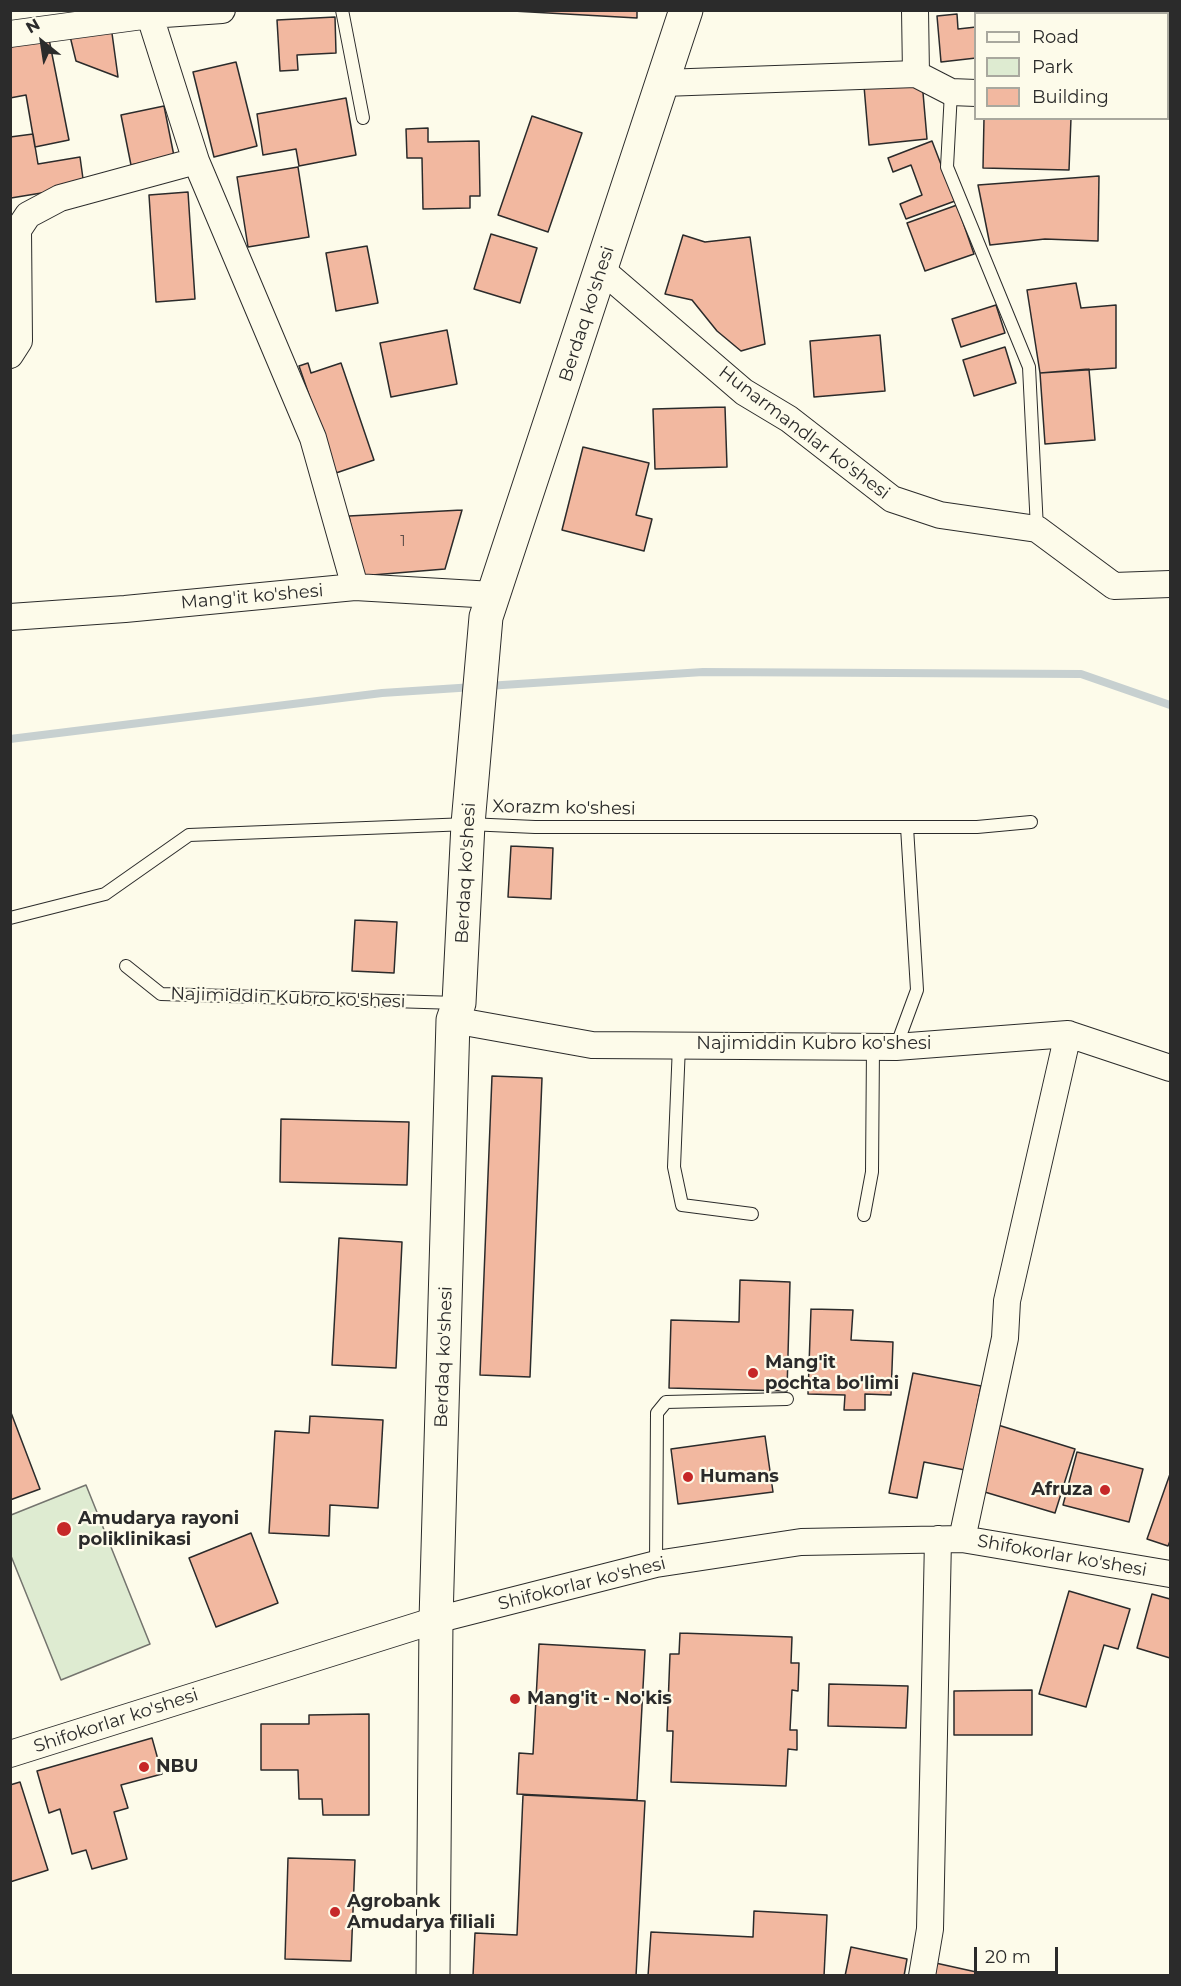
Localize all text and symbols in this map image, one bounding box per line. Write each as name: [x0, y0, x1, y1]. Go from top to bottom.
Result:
north arrow: [12, 12, 72, 72]
legend: [974, 12, 1169, 120]
text: N: [22, 15, 43, 37]
text: Road: [1032, 26, 1079, 48]
text: Park: [1032, 56, 1073, 78]
text: Building: [1032, 86, 1109, 108]
street label: Berdaq ko'shesi: [555, 243, 619, 385]
street label: Hunarmandlar ko'shesi: [714, 362, 894, 504]
house number: 1: [400, 533, 406, 551]
street label: Mang'it ko'shesi: [180, 580, 324, 614]
street label: Xorazm ko'shesi: [492, 796, 636, 820]
street label: Berdaq ko'shesi: [452, 802, 480, 944]
street label: Najimiddin Kubro ko'shesi: [170, 983, 406, 1013]
street label: Najimiddin Kubro ko'shesi: [696, 1033, 932, 1055]
street label: Berdaq ko'shesi: [431, 1286, 457, 1428]
place label: Mang'it pochta bo'limi: [765, 1352, 899, 1394]
marker: Mang'it pochta bo'limi: [746, 1366, 760, 1380]
place label: Humans: [700, 1466, 779, 1488]
marker: Humans: [681, 1470, 695, 1484]
place label: Afruza: [1031, 1479, 1093, 1501]
marker: Afruza: [1098, 1483, 1112, 1497]
place label: Amudarya rayoni poliklinikasi: [78, 1508, 239, 1550]
marker: Amudarya rayoni poliklinikasi: [55, 1520, 73, 1538]
street label: Shifokorlar ko'shesi: [975, 1530, 1149, 1582]
street label: Shifokorlar ko'shesi: [496, 1553, 668, 1615]
street label: Shifokorlar ko'shesi: [31, 1684, 201, 1758]
place label: Mang'it - No'kis: [527, 1688, 672, 1710]
marker: Mang'it - No'kis: [508, 1692, 522, 1706]
place label: NBU: [156, 1756, 198, 1778]
marker: NBU: [137, 1760, 151, 1774]
place label: Agrobank Amudarya filiali: [347, 1891, 495, 1934]
marker: Agrobank Amudarya filiali: [328, 1905, 342, 1919]
scale bar: [977, 1935, 1061, 1973]
text: 20 m: [985, 1946, 1031, 1968]

